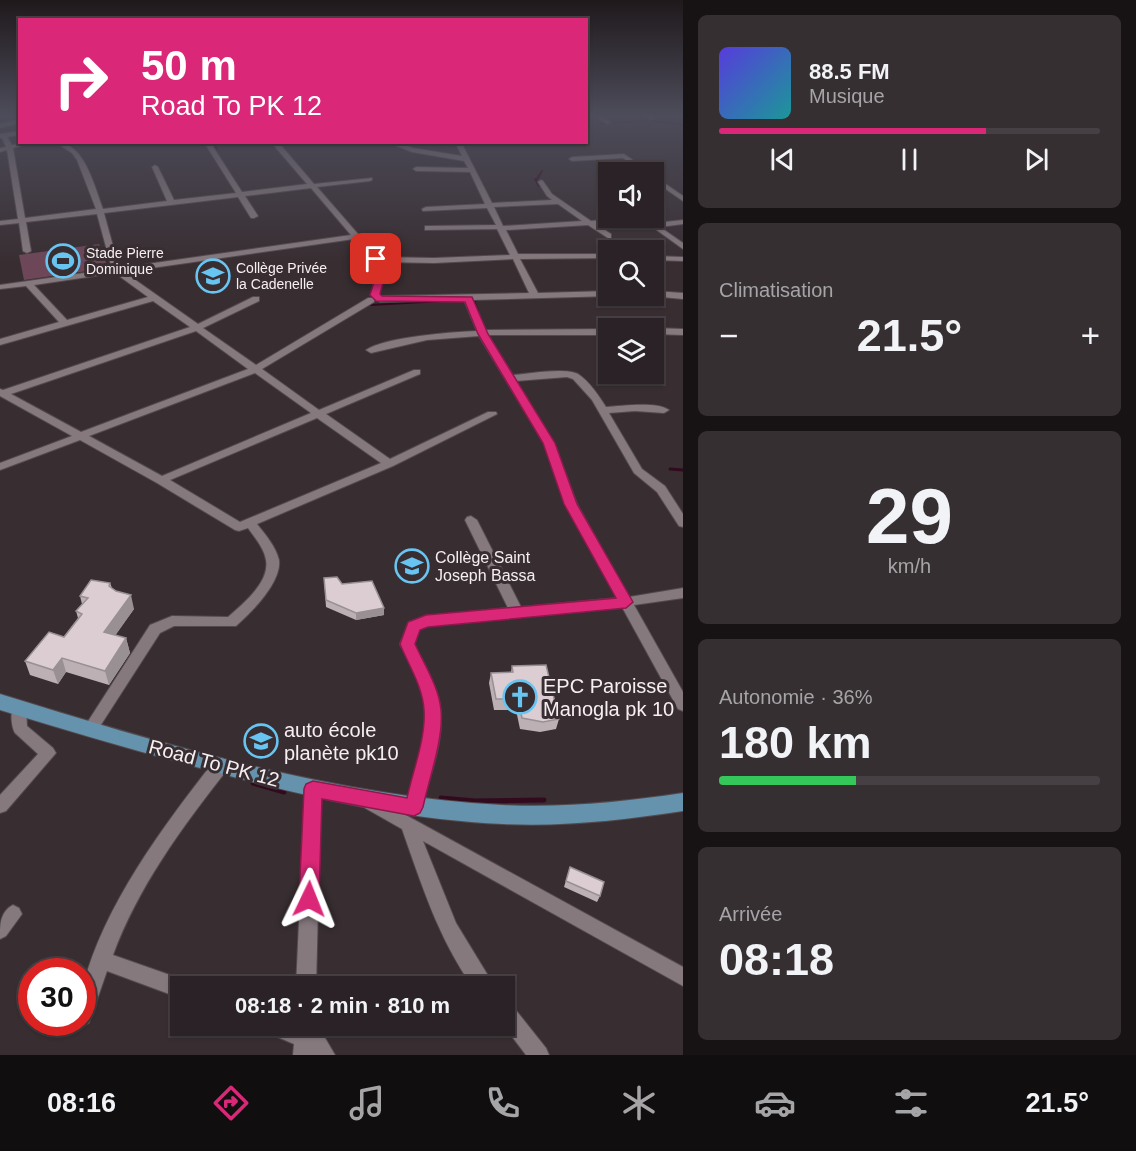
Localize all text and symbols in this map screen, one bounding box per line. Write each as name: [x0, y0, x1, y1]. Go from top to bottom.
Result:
icon: right: [42, 42, 120, 120]
text: 50 m: [141, 42, 237, 89]
text: 88.5 FM: [809, 59, 890, 84]
text: Musique: [809, 85, 885, 107]
text: Road To PK 12: [141, 91, 322, 121]
icon: previous: [766, 143, 799, 176]
icon: pause: [893, 143, 926, 176]
icon: next: [1020, 143, 1053, 176]
map controls: [598, 162, 664, 384]
button: sound: [598, 162, 664, 228]
pin: [350, 233, 401, 284]
button: search: [598, 240, 664, 306]
icon: arrive: [359, 242, 392, 275]
sports icon: Stade Pierre Dominique: [45, 243, 81, 279]
place label: Stade Pierre Dominique: [86, 245, 164, 277]
school or university icon: Collège Privée la Cadenelle: [195, 258, 231, 294]
place label: Collège Privée la Cadenelle: [236, 260, 327, 292]
text: Climatisation: [719, 279, 833, 301]
text: 21.5°: [857, 310, 962, 361]
text: −: [719, 317, 738, 354]
text: +: [1081, 317, 1100, 354]
button: layers: [598, 318, 664, 384]
text: 29: [866, 472, 953, 560]
school or university icon: Collège Saint Joseph Bassa: [394, 548, 430, 584]
place label: Collège Saint Joseph Bassa: [435, 549, 536, 584]
text: km/h: [888, 555, 931, 577]
place label: EPC Paroisse Manogla pk 10: [543, 675, 674, 720]
church icon: EPC Paroisse Manogla pk 10: [502, 679, 538, 715]
text: Autonomie · 36%: [719, 686, 872, 708]
text: 180 km: [719, 717, 872, 768]
place label: auto école planète pk10: [284, 719, 399, 764]
school or university icon: auto école planète pk10: [243, 723, 279, 759]
street label: Road To PK 12: [146, 735, 282, 791]
position arrow: [277, 867, 341, 931]
text: Arrivée: [719, 903, 782, 925]
text: 08:18: [719, 934, 834, 985]
speed limit sign: 30: [18, 958, 96, 1036]
text: 08:18 · 2 min · 810 m: [235, 993, 450, 1018]
icon: directions: [210, 1082, 252, 1124]
icon: music: [346, 1082, 388, 1124]
icon: phone: [482, 1082, 524, 1124]
icon: climate: [618, 1082, 660, 1124]
icon: car: [754, 1082, 796, 1124]
icon: filters: [890, 1082, 932, 1124]
text: 08:16: [47, 1088, 116, 1118]
text: 21.5°: [1026, 1088, 1089, 1118]

